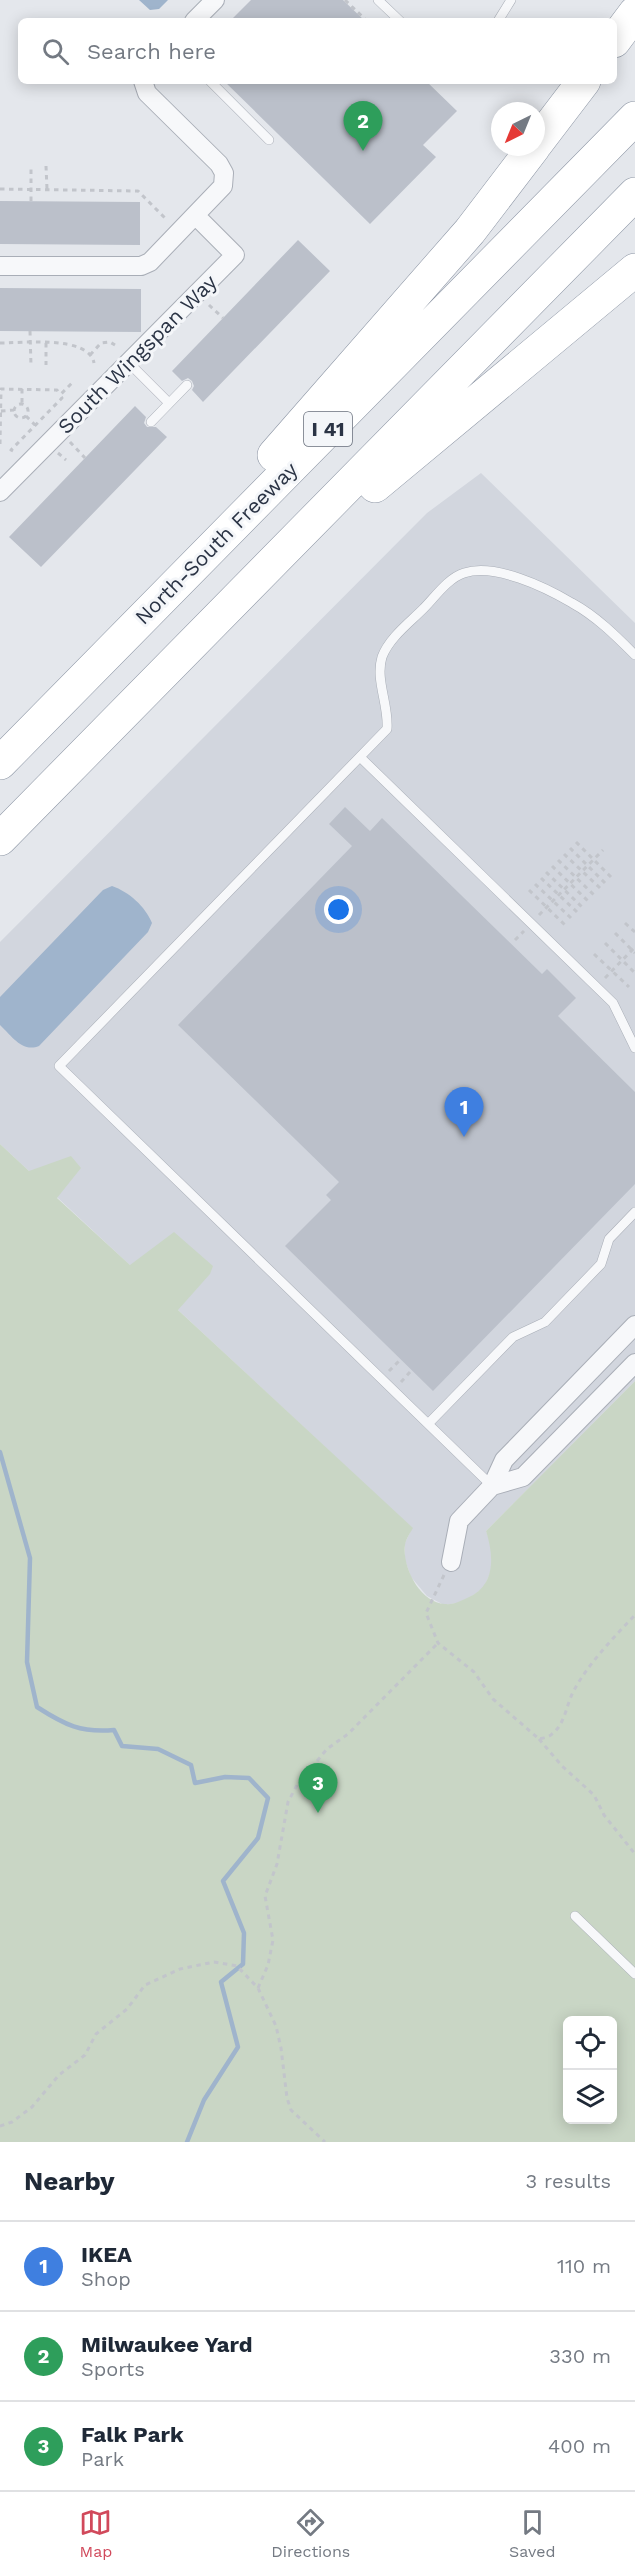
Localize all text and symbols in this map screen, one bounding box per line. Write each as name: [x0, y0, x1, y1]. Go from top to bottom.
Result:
search box: [18, 18, 617, 84]
icon: search: [39, 35, 72, 68]
text: Search here: [87, 39, 216, 64]
pin: 2: [344, 102, 382, 151]
north arrow: [491, 102, 545, 156]
street label: South Wingspan Way: [52, 269, 222, 439]
road number: I 41: [304, 412, 352, 446]
street label: North-South Freeway: [130, 456, 303, 629]
your location: [324, 895, 353, 924]
pin: 1: [444, 1088, 484, 1137]
pin: 3: [298, 1764, 338, 1813]
map controls: [563, 2016, 617, 2124]
button: locate: [563, 2016, 617, 2070]
button: layers: [563, 2070, 617, 2124]
text: Nearby: [24, 2166, 115, 2196]
text: 3 results: [526, 2169, 611, 2193]
text: IKEA: [81, 2242, 132, 2267]
text: 1: [39, 2254, 48, 2278]
text: 110 m: [557, 2254, 611, 2278]
text: Shop: [81, 2267, 131, 2291]
text: Milwaukee Yard: [81, 2332, 253, 2357]
text: 2: [38, 2344, 49, 2368]
text: 330 m: [549, 2344, 611, 2368]
text: Sports: [81, 2357, 145, 2381]
text: Falk Park: [81, 2422, 184, 2447]
text: 3: [38, 2434, 49, 2458]
text: 400 m: [548, 2434, 611, 2458]
text: Park: [81, 2447, 124, 2471]
tab: Map: [79, 2506, 112, 2561]
tab: Directions: [271, 2506, 350, 2561]
tab: Saved: [509, 2506, 556, 2561]

